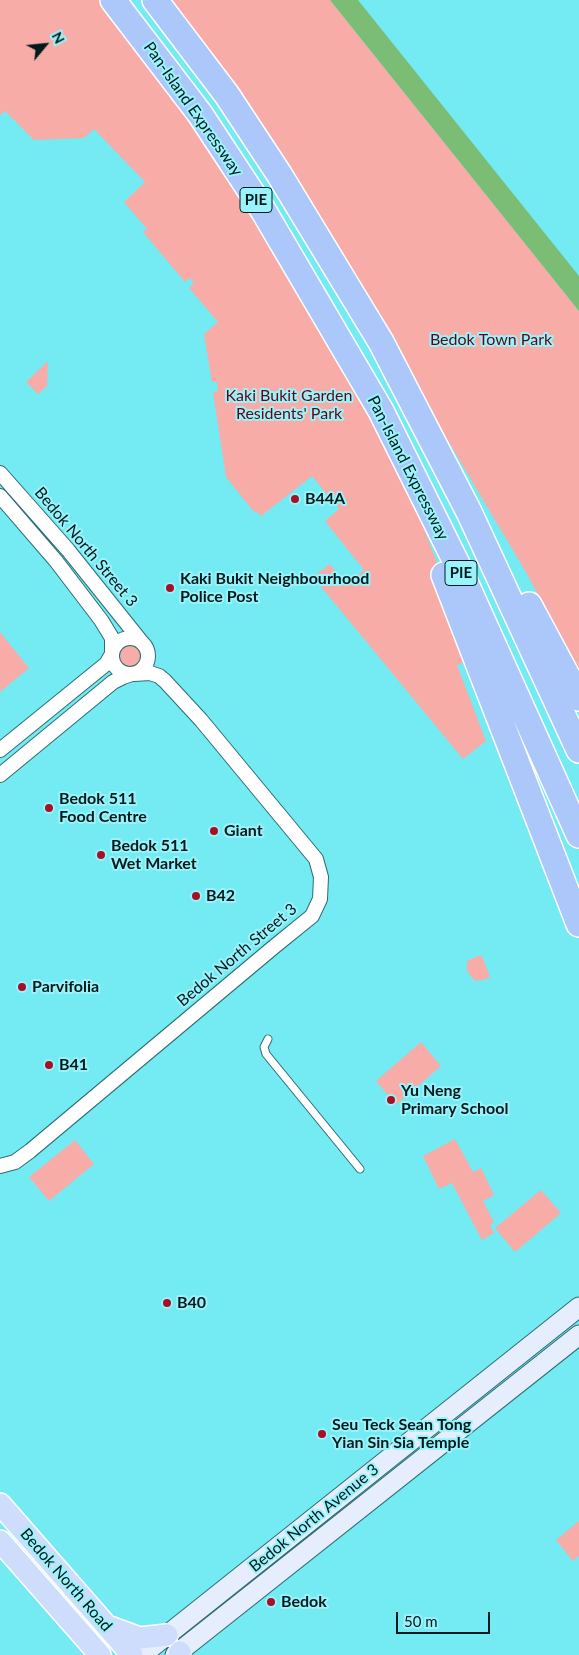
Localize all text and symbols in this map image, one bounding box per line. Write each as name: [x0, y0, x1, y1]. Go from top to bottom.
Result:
north arrow: [20, 20, 70, 70]
text: N: [49, 29, 69, 46]
street label: Pan-Island Expressway: [139, 38, 247, 180]
road number: PIE: [240, 188, 272, 212]
park label: Bedok Town Park: [430, 330, 552, 350]
park label: Kaki Bukit Garden Residents' Park: [226, 386, 352, 424]
street label: Pan-Island Expressway: [363, 393, 453, 543]
street label: Bedok North Street 3: [30, 483, 142, 611]
place label: B44A: [305, 489, 345, 509]
marker: B44A: [289, 493, 301, 505]
road number: PIE: [445, 560, 477, 586]
place label: Kaki Bukit Neighbourhood Police Post: [180, 569, 369, 607]
marker: Kaki Bukit Neighbourhood Police Post: [164, 582, 176, 594]
place label: Bedok 511 Food Centre: [59, 789, 147, 827]
marker: Bedok 511 Food Centre: [43, 802, 55, 814]
place label: Giant: [224, 821, 263, 841]
marker: Giant: [208, 825, 220, 837]
place label: Bedok 511 Wet Market: [111, 836, 197, 874]
marker: Bedok 511 Wet Market: [95, 849, 107, 861]
place label: B42: [206, 886, 235, 906]
marker: B42: [190, 890, 202, 902]
street label: Bedok North Street 3: [173, 899, 301, 1011]
place label: Parvifolia: [32, 977, 99, 997]
marker: Parvifolia: [16, 981, 28, 993]
place label: B41: [59, 1055, 88, 1075]
marker: B41: [43, 1059, 55, 1071]
place label: Yu Neng Primary School: [401, 1081, 508, 1119]
marker: Yu Neng Primary School: [385, 1094, 397, 1106]
place label: B40: [177, 1293, 206, 1313]
marker: B40: [161, 1297, 173, 1309]
place label: Seu Teck Sean Tong Yian Sin Sia Temple: [332, 1415, 471, 1453]
marker: Seu Teck Sean Tong Yian Sin Sia Temple: [316, 1428, 328, 1440]
street label: Bedok North Avenue 3: [245, 1460, 383, 1576]
street label: Bedok North Road: [16, 1525, 116, 1635]
place label: Bedok: [281, 1592, 327, 1612]
marker: Bedok: [265, 1596, 277, 1608]
scale bar: [399, 1602, 493, 1634]
text: 50 m: [404, 1612, 438, 1630]

